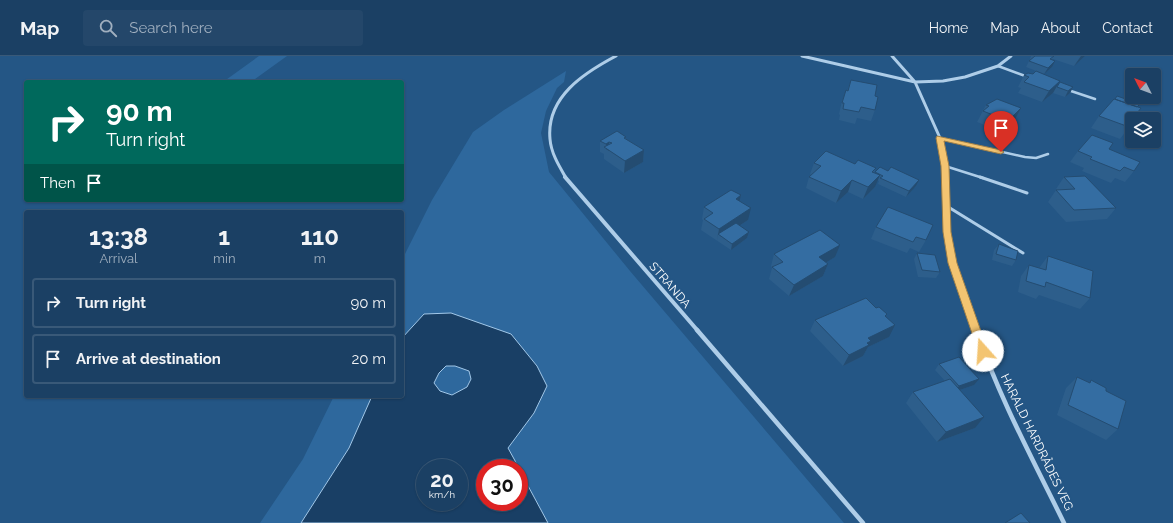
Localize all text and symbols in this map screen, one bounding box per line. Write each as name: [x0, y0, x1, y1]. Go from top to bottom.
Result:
search box: [83, 10, 363, 46]
text: Map: [20, 17, 59, 39]
icon: search: [97, 17, 119, 39]
text: Search here: [129, 19, 213, 37]
text: Home: [929, 20, 968, 36]
text: Map: [990, 20, 1019, 36]
text: About: [1041, 20, 1080, 36]
text: Contact: [1102, 20, 1153, 36]
north arrow: [1125, 68, 1161, 104]
map controls: [1125, 68, 1161, 148]
text: 90 m: [106, 95, 172, 128]
icon: right: [40, 96, 92, 148]
pin: [984, 111, 1018, 152]
button: layers: [1125, 112, 1161, 148]
icon: arrive: [990, 117, 1012, 139]
text: Turn right: [106, 129, 185, 150]
icon: arrive: [83, 172, 105, 194]
text: Then: [40, 174, 75, 192]
text: 13:38: [89, 222, 148, 251]
text: 1: [218, 222, 230, 251]
text: 110: [301, 222, 339, 251]
text: Arrival: [99, 251, 138, 266]
text: min: [213, 251, 235, 266]
text: m: [314, 251, 326, 266]
street label: STRANDA: [646, 259, 694, 311]
icon: right: [42, 292, 64, 314]
text: Turn right: [76, 294, 146, 312]
text: 90 m: [350, 294, 386, 312]
position arrow: [962, 330, 1004, 372]
icon: arrive: [42, 348, 64, 370]
text: Arrive at destination: [76, 350, 221, 368]
text: 20 m: [351, 350, 386, 368]
street label: HARALD HARDRÅDES VEG: [998, 371, 1076, 513]
speed limit sign: 30: [476, 459, 528, 511]
text: 20: [430, 468, 454, 492]
text: km/h: [429, 489, 455, 500]

